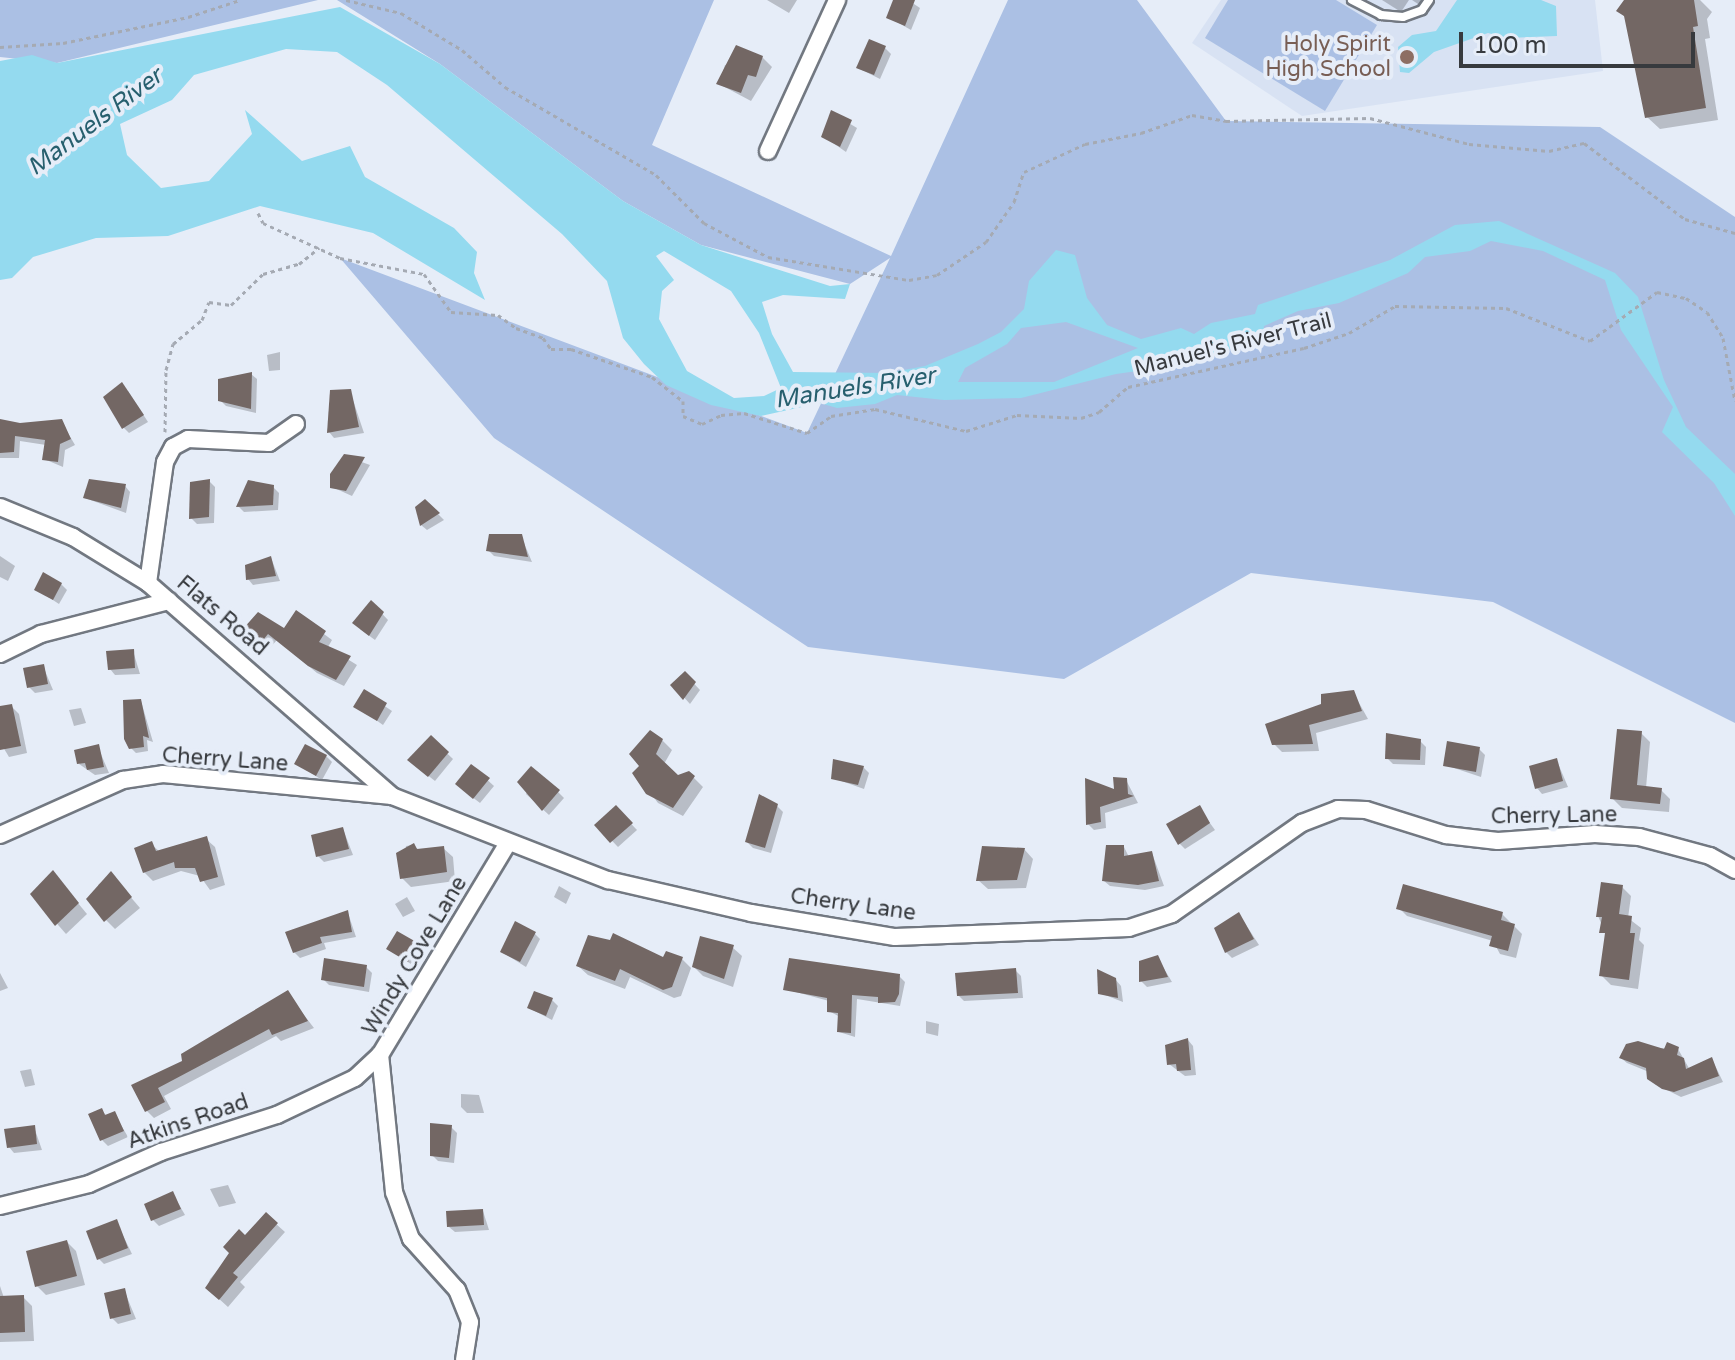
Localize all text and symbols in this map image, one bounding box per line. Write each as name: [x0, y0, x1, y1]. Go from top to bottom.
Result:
scale bar: [1463, 16, 1699, 66]
place label: Holy Spirit High School: [1265, 31, 1391, 82]
text: 100 m: [1473, 31, 1547, 60]
marker: Holy Spirit High School: [1398, 48, 1416, 66]
water label: Manuels River: [22, 62, 168, 182]
street label: Manuel's River Trail: [1132, 308, 1334, 382]
water label: Manuels River: [773, 361, 937, 415]
street label: Flats Road: [171, 570, 273, 662]
street label: Cherry Lane: [161, 742, 289, 778]
street label: Cherry Lane: [1491, 802, 1617, 830]
street label: Windy Cove Lane: [357, 872, 473, 1040]
street label: Cherry Lane: [789, 883, 917, 927]
street label: Atkins Road: [124, 1089, 252, 1155]

